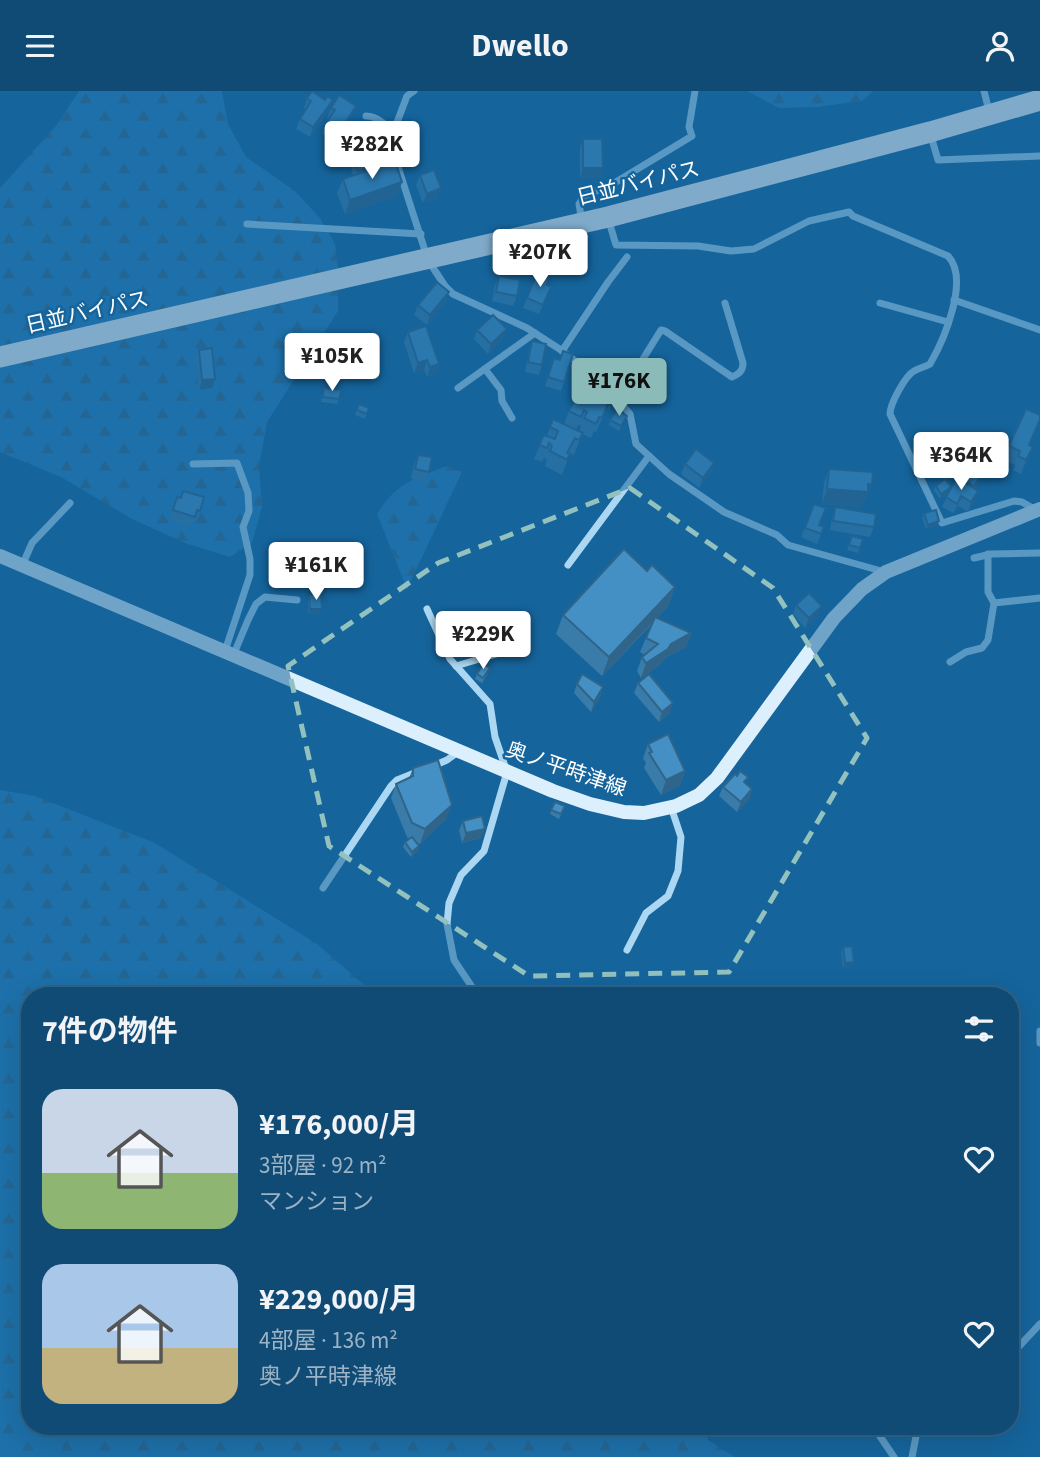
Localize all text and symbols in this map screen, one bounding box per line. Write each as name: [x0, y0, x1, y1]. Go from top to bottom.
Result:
text: Dwello: [471, 23, 569, 69]
icon: menu: [21, 27, 59, 65]
icon: person: [981, 27, 1019, 65]
pin: ¥282K: [323, 122, 421, 181]
text: ¥282K: [341, 127, 403, 160]
street label: 日並バイパス: [573, 153, 703, 213]
pin: ¥207K: [491, 229, 589, 289]
text: ¥207K: [509, 235, 571, 268]
street label: 日並バイパス: [22, 283, 152, 341]
pin: ¥105K: [283, 334, 381, 393]
text: ¥105K: [301, 339, 363, 372]
pin: ¥176K: [570, 359, 668, 418]
text: ¥176K: [588, 364, 650, 397]
pin: ¥364K: [912, 433, 1010, 492]
text: ¥364K: [930, 438, 992, 471]
pin: ¥161K: [267, 543, 365, 602]
text: ¥161K: [285, 548, 347, 581]
pin: ¥229K: [434, 611, 532, 671]
text: ¥229K: [452, 617, 514, 650]
street label: 奥ノ平時津線: [502, 734, 630, 804]
text: 7件の物件: [42, 1010, 178, 1053]
icon: filters: [960, 1010, 998, 1048]
text: ¥176,000/月: [259, 1103, 419, 1146]
icon: home: [98, 1117, 182, 1201]
icon: heart: [960, 1140, 998, 1178]
text: 3部屋 · 92 m²: [259, 1149, 386, 1182]
text: マンション: [259, 1185, 374, 1218]
text: ¥229,000/月: [259, 1278, 419, 1321]
icon: home: [98, 1292, 182, 1376]
icon: heart: [960, 1315, 998, 1353]
text: 4部屋 · 136 m²: [259, 1324, 398, 1357]
text: 奥ノ平時津線: [259, 1360, 397, 1393]

